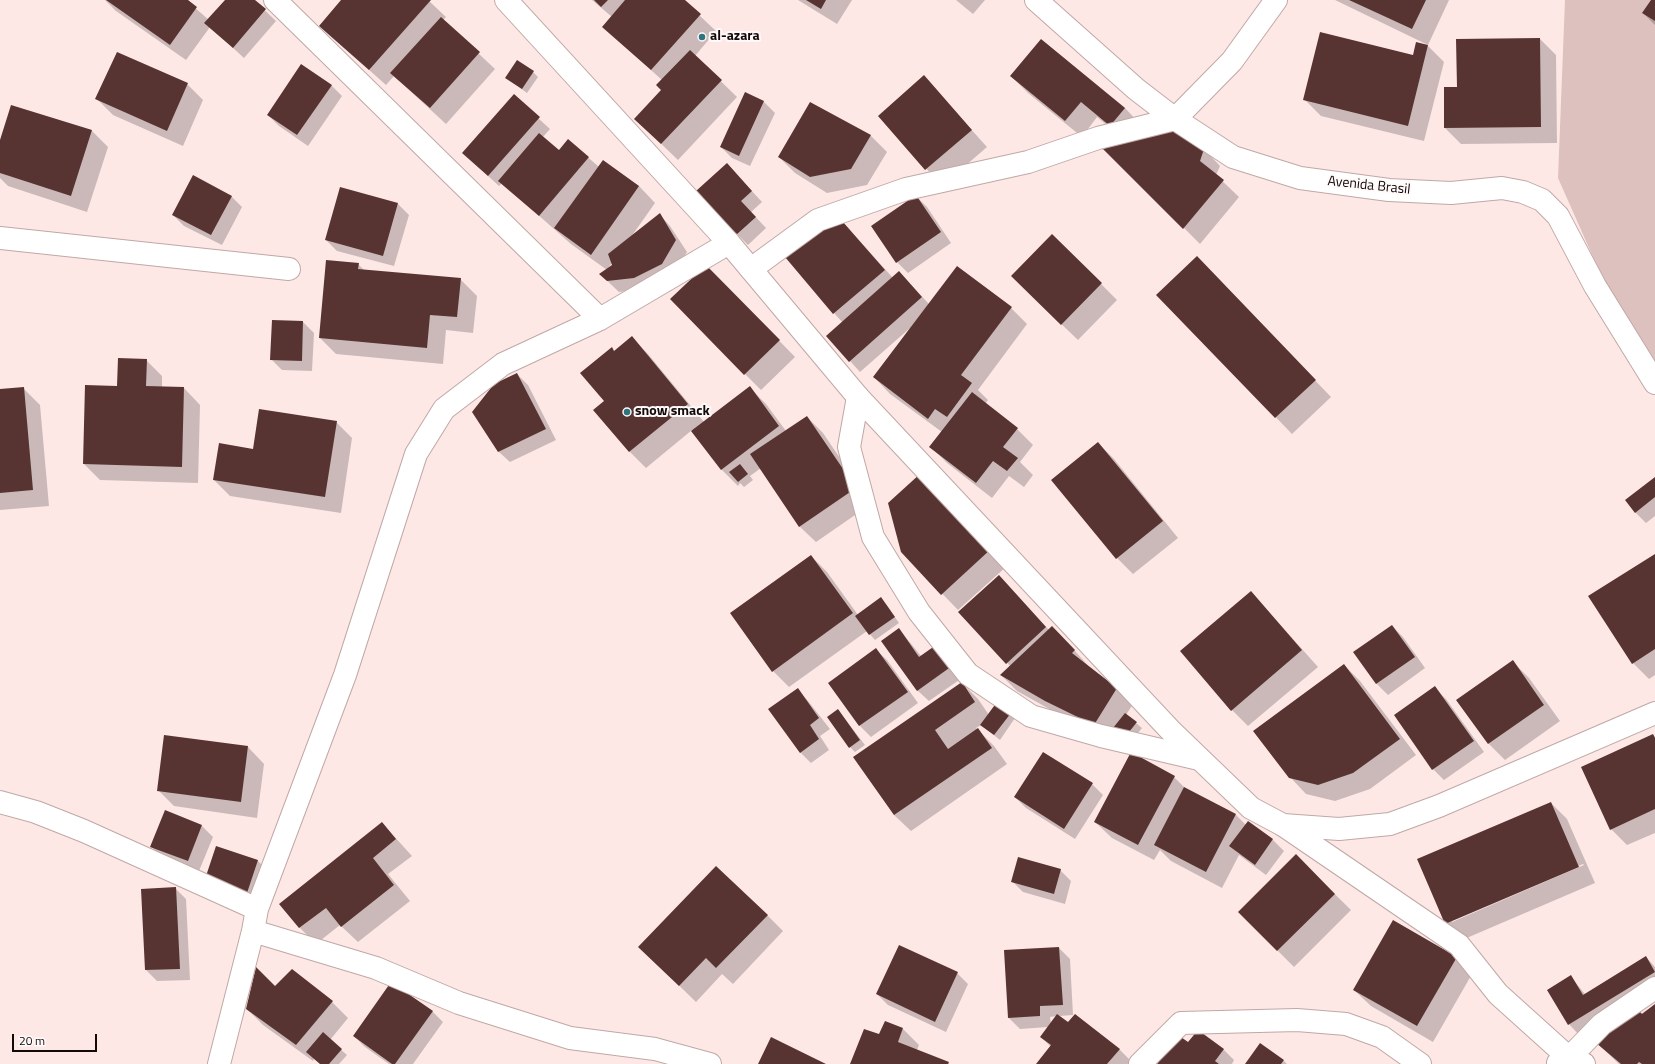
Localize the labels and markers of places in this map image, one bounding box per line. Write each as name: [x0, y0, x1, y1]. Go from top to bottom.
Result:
place label: al-azara: [710, 29, 760, 45]
marker: al-azara: [697, 32, 707, 42]
place label: snow smack: [635, 404, 710, 420]
marker: snow smack: [622, 407, 632, 417]

